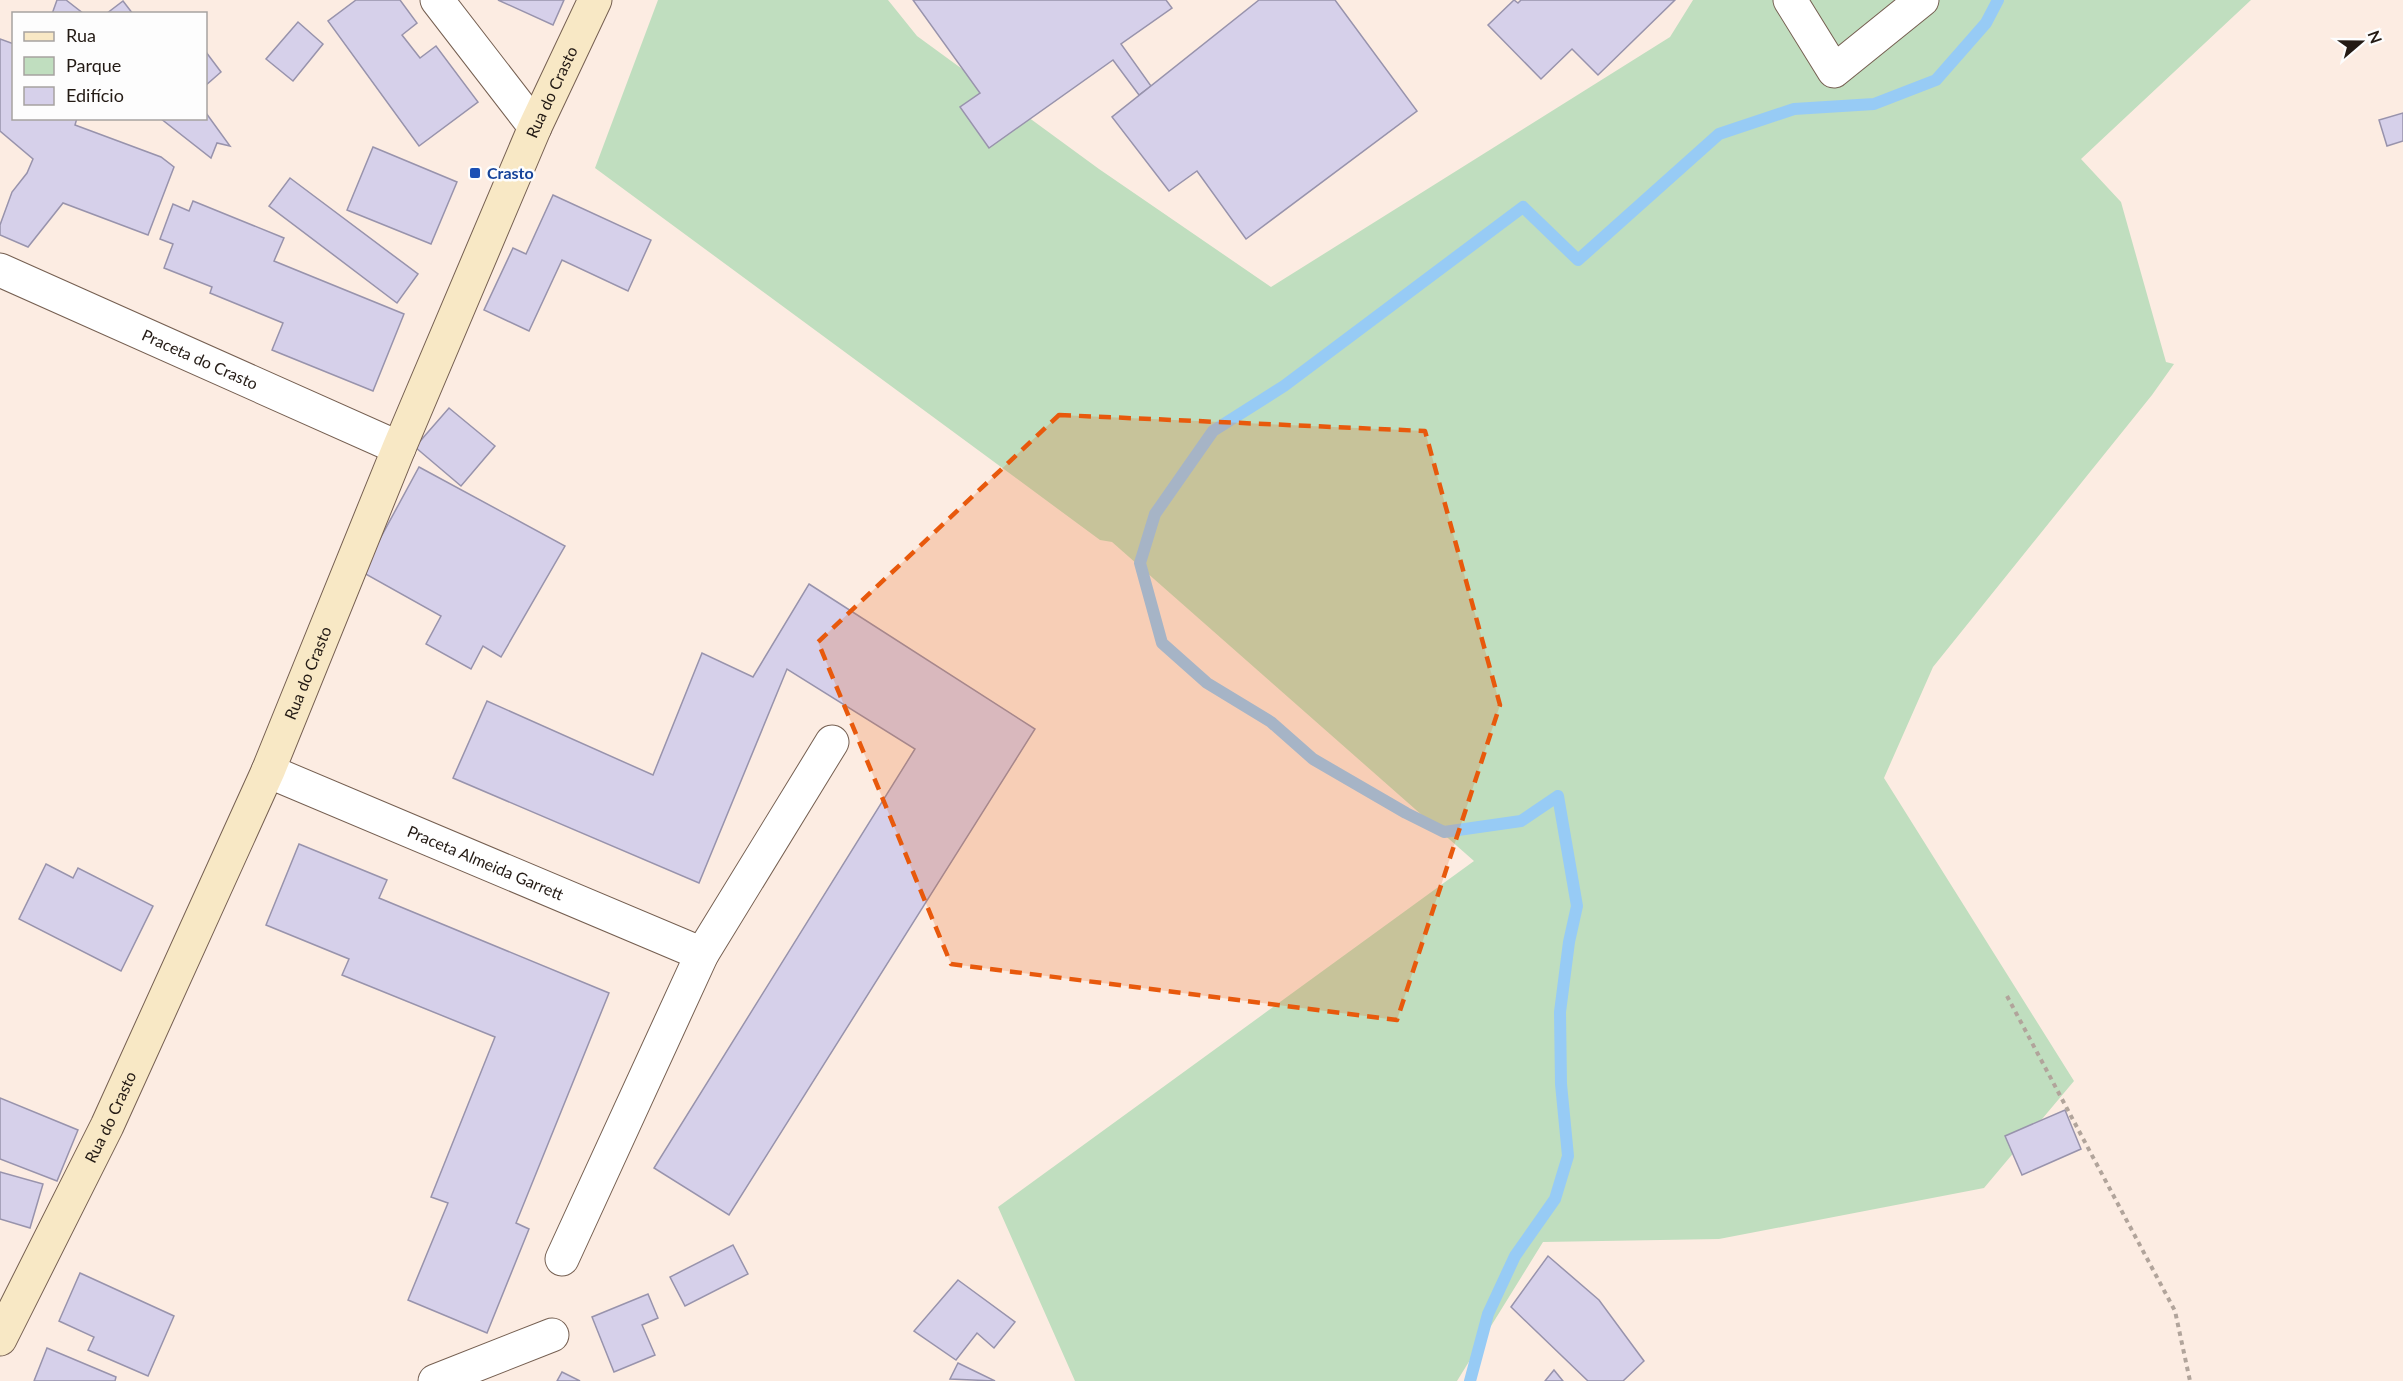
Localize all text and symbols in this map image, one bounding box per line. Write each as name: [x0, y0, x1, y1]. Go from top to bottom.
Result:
legend: [12, 12, 207, 120]
north arrow: [2331, 12, 2391, 72]
text: Rua: [66, 24, 96, 46]
text: N: [2365, 28, 2387, 46]
street label: Rua do Crasto: [522, 43, 581, 140]
text: Parque: [66, 54, 121, 76]
text: Edifício: [66, 84, 124, 106]
place label: Crasto: [487, 163, 534, 182]
marker: Crasto: [468, 166, 482, 180]
street label: Praceta do Crasto: [139, 325, 261, 393]
street label: Rua do Crasto: [280, 623, 335, 722]
street label: Praceta Almeida Garrett: [405, 821, 567, 904]
street label: Rua do Crasto: [80, 1068, 140, 1166]

